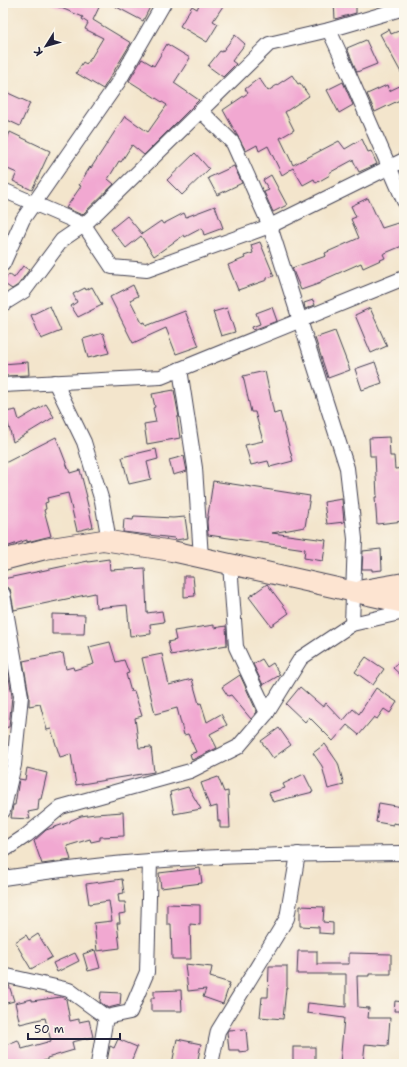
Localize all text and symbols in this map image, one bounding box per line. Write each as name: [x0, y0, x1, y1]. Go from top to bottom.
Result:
north arrow: [26, 26, 66, 66]
text: K: [30, 44, 47, 59]
scale bar: [28, 1015, 120, 1041]
text: 50 m: [34, 1021, 64, 1037]

